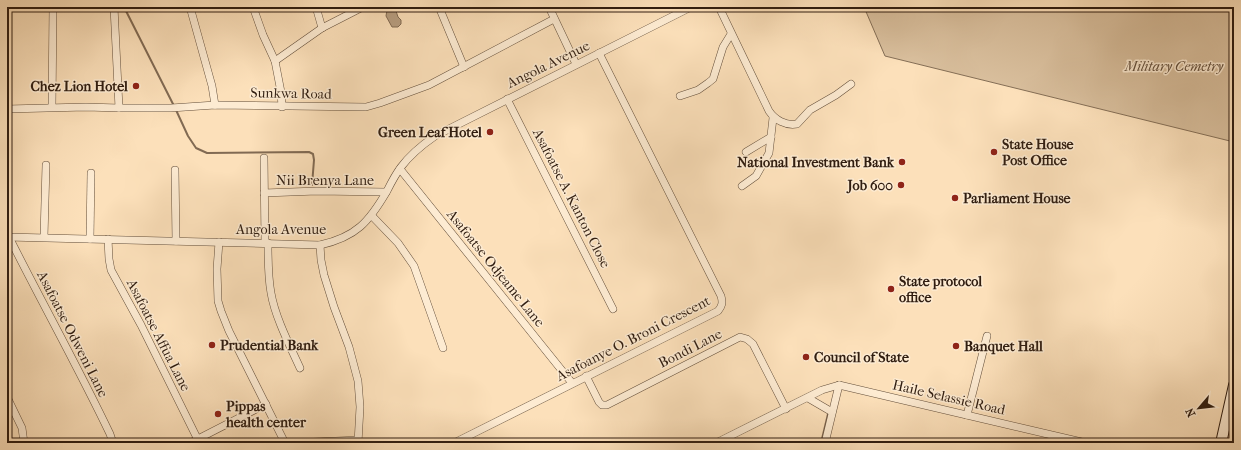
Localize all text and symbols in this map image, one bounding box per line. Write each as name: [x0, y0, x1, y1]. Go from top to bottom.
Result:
street label: Angola Avenue: [503, 37, 593, 92]
park label: Military Cemetry: [1124, 58, 1225, 75]
place label: Chez Lion Hotel: [30, 78, 128, 95]
marker: Chez Lion Hotel: [131, 81, 141, 91]
street label: Sunkwa Road: [250, 84, 332, 103]
place label: Green Leaf Hotel: [378, 124, 482, 141]
street label: Asafoatse A. Kanton Close: [529, 125, 614, 271]
marker: Green Leaf Hotel: [485, 127, 495, 137]
place label: State House Post Office: [1002, 136, 1074, 169]
marker: State House Post Office: [989, 147, 999, 157]
place label: National Investment Bank: [737, 154, 895, 171]
marker: National Investment Bank: [897, 157, 907, 167]
street label: Nii Brenya Lane: [276, 172, 374, 189]
place label: Job 600: [846, 177, 893, 194]
marker: Job 600: [896, 180, 906, 190]
place label: Parliament House: [963, 190, 1071, 207]
marker: Parliament House: [950, 193, 960, 203]
street label: Asafoatse Odjeame Lane: [442, 206, 548, 330]
street label: Angola Avenue: [235, 221, 326, 238]
street label: Asafoatse Odweni Lane: [33, 267, 112, 400]
place label: State protocol office: [899, 273, 982, 306]
street label: Asafoatse Affua Lane: [123, 275, 194, 394]
marker: State protocol office: [886, 284, 896, 294]
street label: Asafoanye O. Broni Crescent: [553, 292, 713, 385]
street label: Bondi Lane: [656, 325, 725, 372]
place label: Prudential Bank: [220, 337, 319, 354]
place label: Banquet Hall: [964, 338, 1043, 355]
marker: Prudential Bank: [207, 340, 217, 350]
marker: Banquet Hall: [951, 341, 961, 351]
place label: Council of State: [814, 349, 909, 366]
marker: Council of State: [801, 352, 811, 362]
street label: Haile Selassie Road: [891, 376, 1007, 419]
north arrow: [1179, 388, 1219, 428]
place label: Pippas health center: [225, 398, 307, 431]
text: N: [1183, 405, 1198, 419]
marker: Pippas health center: [213, 409, 223, 419]

